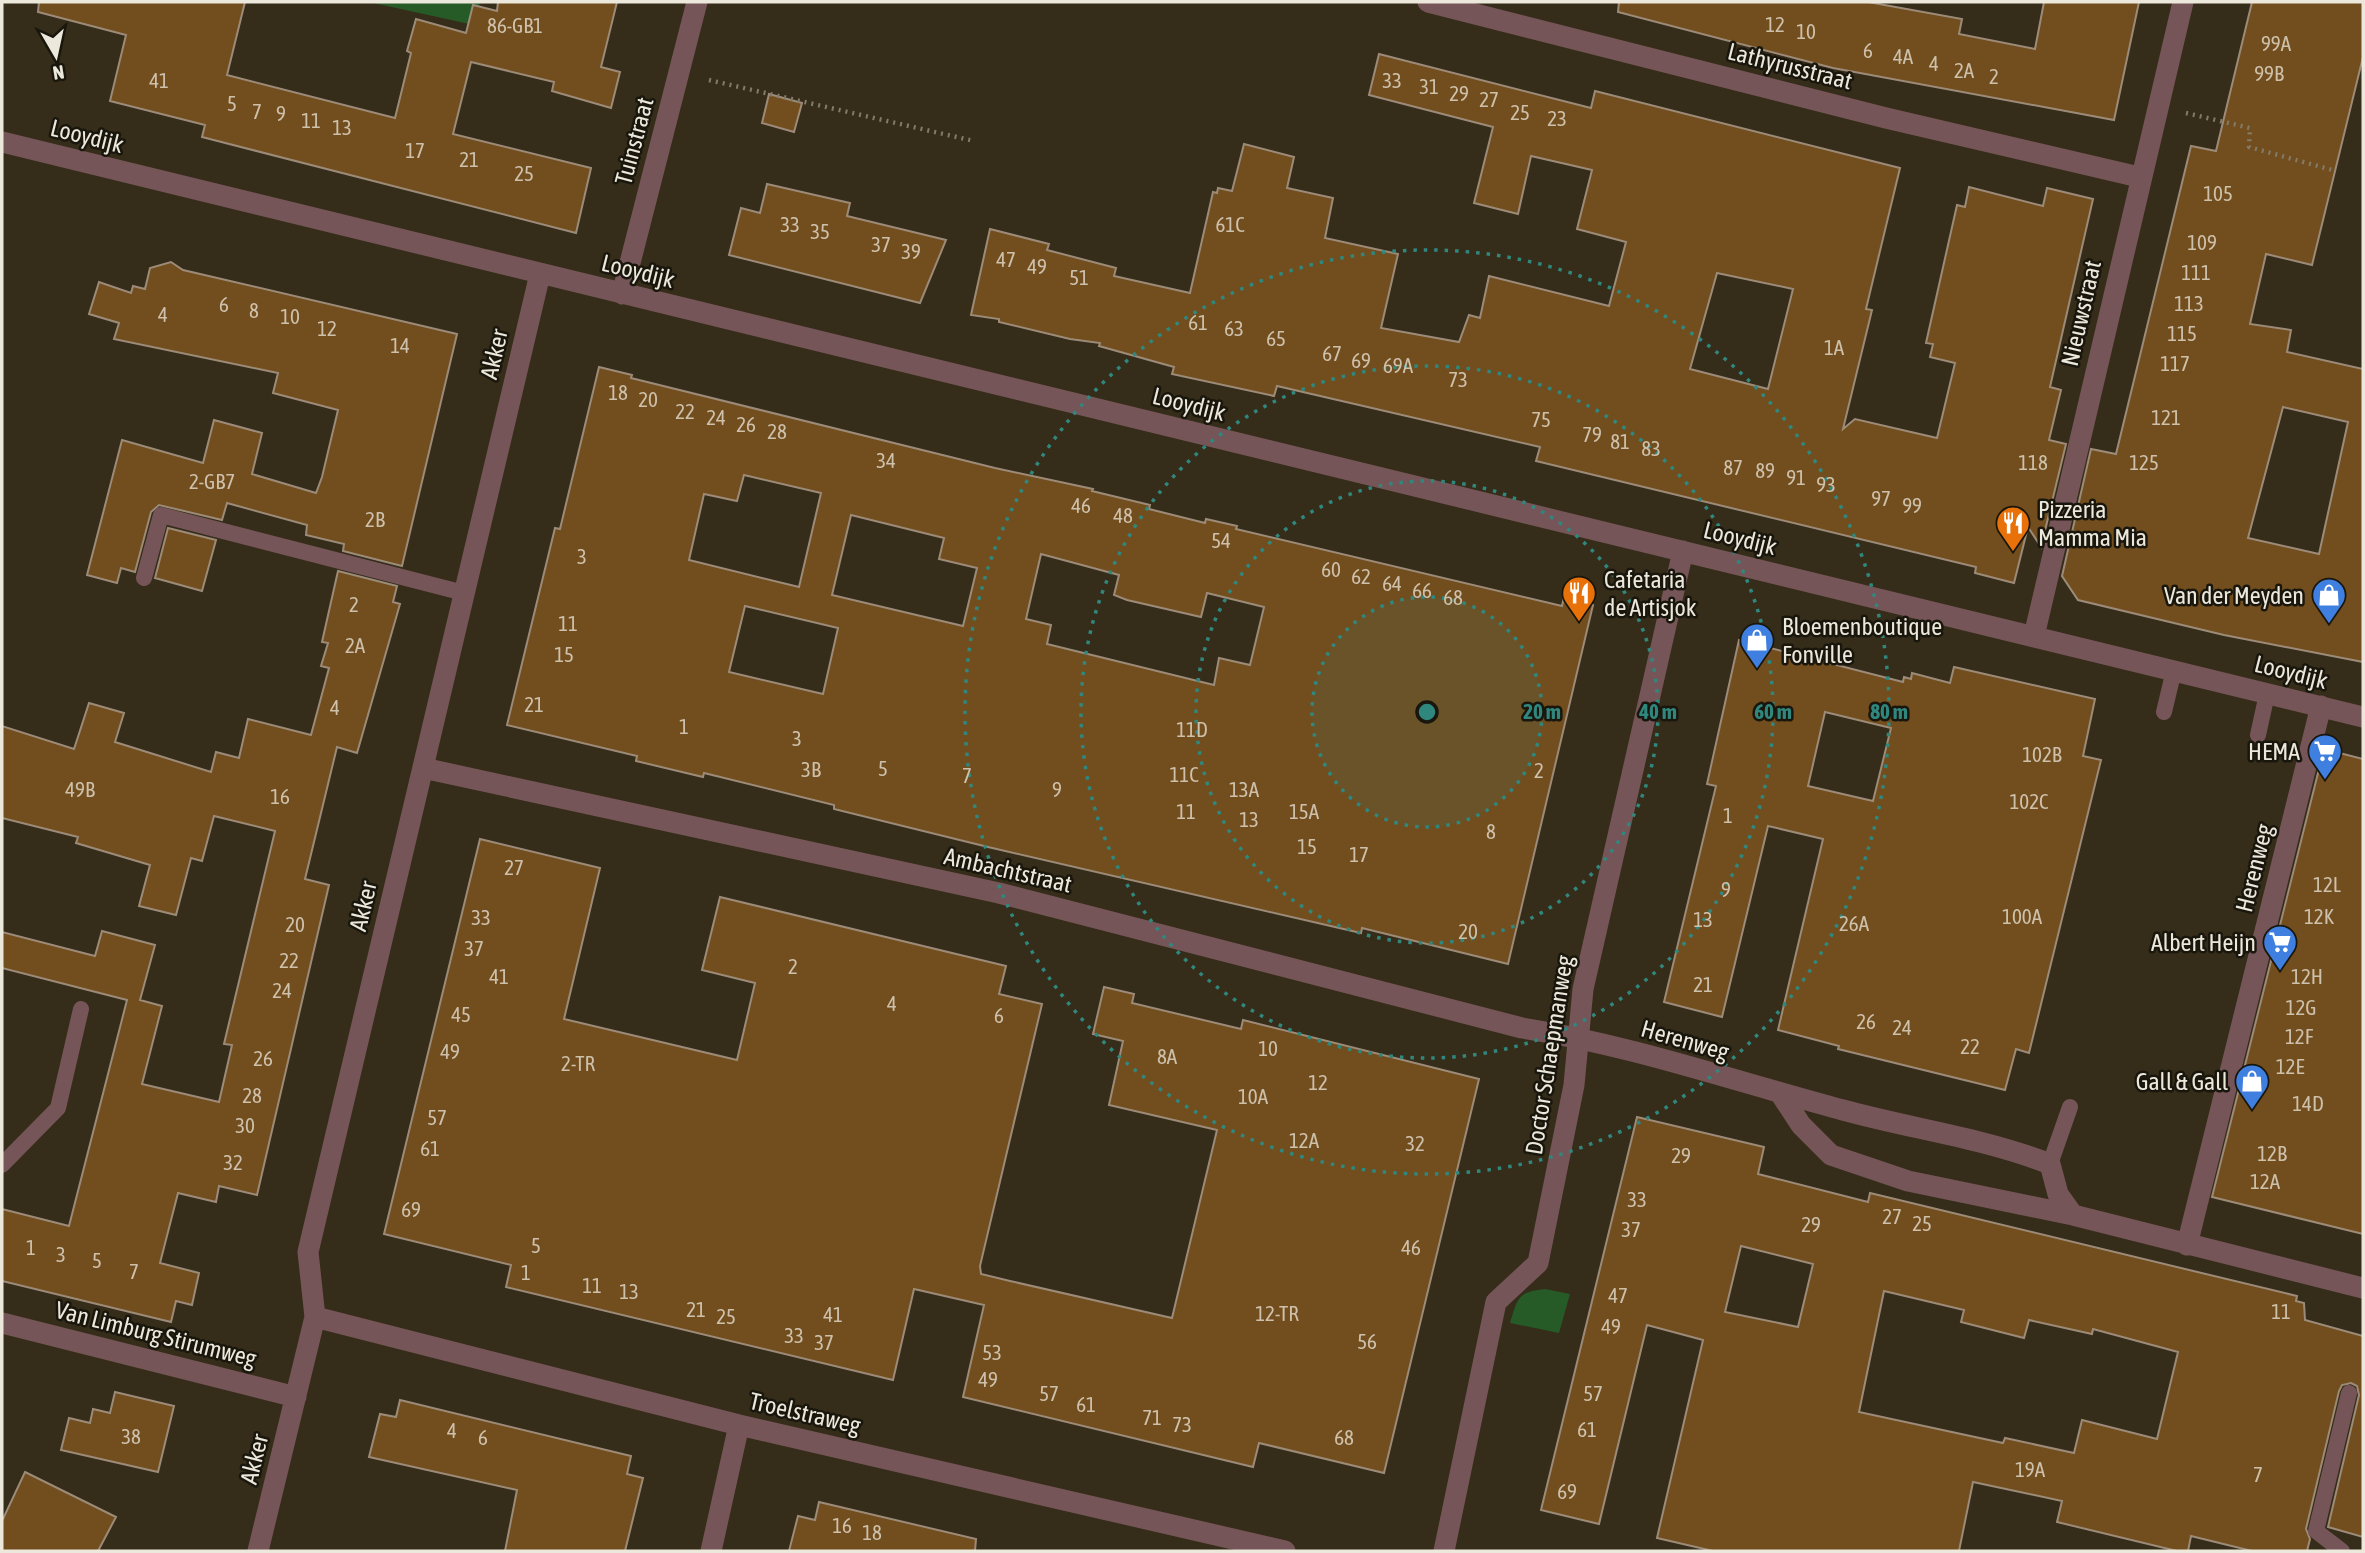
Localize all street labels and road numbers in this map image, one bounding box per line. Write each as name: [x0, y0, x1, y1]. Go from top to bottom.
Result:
street label: Lathyrusstraat: [1725, 38, 1855, 95]
street label: Tuinstraat: [609, 94, 659, 188]
street label: Looydijk: [48, 114, 127, 158]
street label: Looydijk: [599, 249, 678, 293]
street label: Nieuwstraat: [2056, 257, 2106, 369]
street label: Akker: [475, 326, 513, 382]
street label: Looydijk: [1150, 382, 1229, 426]
street label: Looydijk: [1701, 516, 1780, 560]
street label: Looydijk: [2252, 650, 2331, 694]
street label: Herenweg: [2230, 821, 2278, 915]
street label: Ambachtstraat: [942, 842, 1075, 898]
street label: Akker: [344, 878, 382, 934]
street label: Doctor Schaepmanweg: [1520, 953, 1578, 1157]
street label: Herenweg: [1638, 1015, 1733, 1066]
street label: Van Limburg Stirumweg: [53, 1296, 260, 1372]
street label: Troelstraweg: [747, 1387, 864, 1439]
street label: Akker: [235, 1430, 273, 1487]

